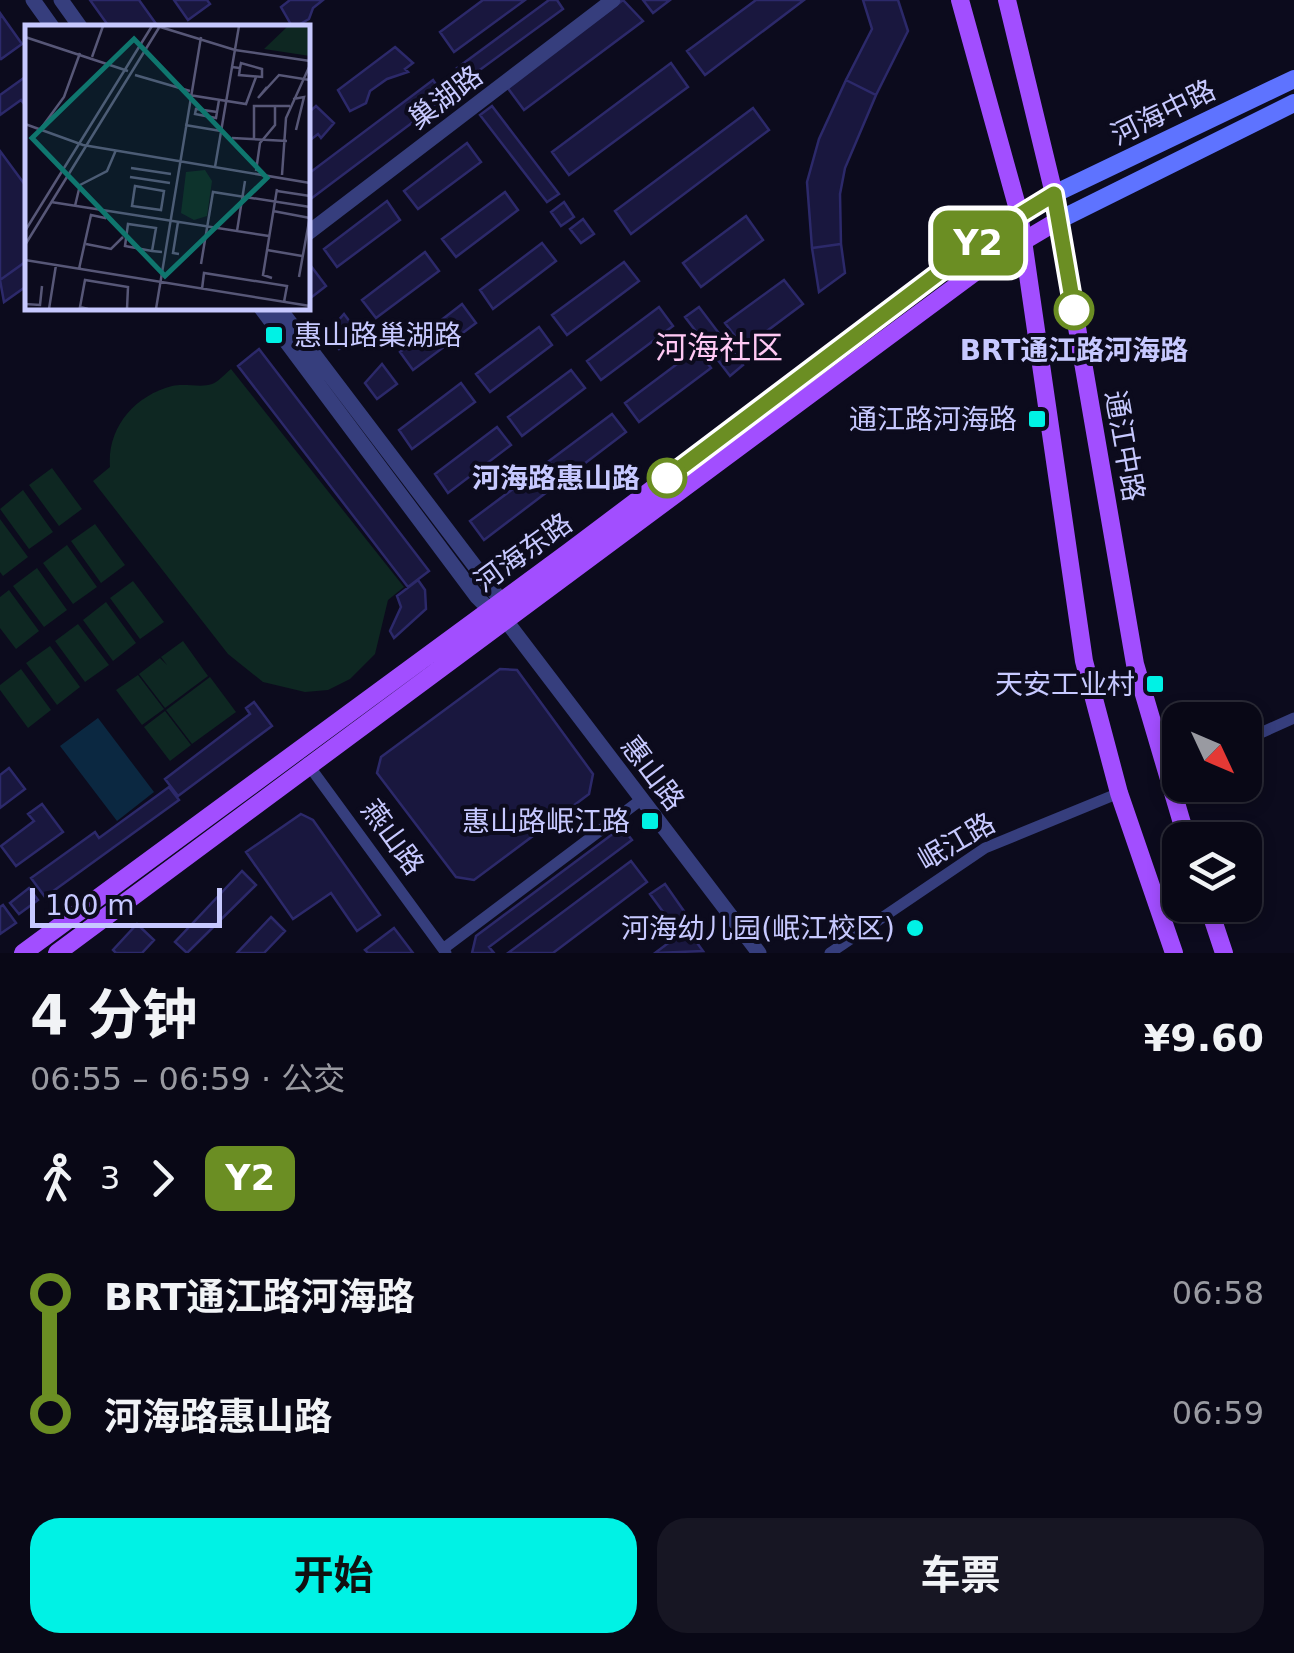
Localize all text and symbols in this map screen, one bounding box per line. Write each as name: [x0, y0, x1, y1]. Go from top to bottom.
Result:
inset map: [25, 25, 310, 310]
street label: 巢湖路: [402, 59, 489, 136]
street label: 河海中路: [1106, 73, 1221, 152]
line badge: Y2: [933, 210, 1023, 276]
text: Y2: [953, 223, 1003, 263]
marker: BRT通江路河海路: [1055, 291, 1093, 329]
place label: 惠山路巢湖路: [294, 319, 462, 352]
marker: 惠山路巢湖路: [263, 324, 285, 346]
district label: 河海社区: [655, 329, 783, 367]
place label: BRT通江路河海路: [960, 334, 1188, 367]
street label: 通江中路: [1099, 388, 1150, 504]
place label: 通江路河海路: [849, 403, 1017, 436]
marker: 通江路河海路: [1026, 408, 1048, 430]
marker: 河海路惠山路: [648, 459, 686, 497]
place label: 河海路惠山路: [472, 462, 640, 495]
street label: 河海东路: [468, 506, 578, 599]
place label: 天安工业村: [995, 668, 1135, 701]
marker: 天安工业村: [1144, 673, 1166, 695]
north arrow: [1162, 702, 1262, 802]
map controls: [1162, 702, 1262, 922]
street label: 惠山路: [614, 730, 691, 817]
street label: 燕山路: [355, 794, 431, 881]
place label: 惠山路岷江路: [462, 805, 630, 838]
street label: 岷江路: [912, 806, 1001, 877]
marker: 惠山路岷江路: [639, 810, 661, 832]
button: layers: [1162, 822, 1262, 922]
scale bar: [30, 883, 222, 928]
text: 100 m: [45, 889, 135, 922]
place label: 河海幼儿园(岷江校区): [621, 912, 895, 945]
marker: 河海幼儿园(岷江校区): [904, 917, 926, 939]
text: 4 分钟: [30, 983, 197, 1047]
text: ¥9.60: [1144, 1016, 1264, 1060]
text: 06:55 – 06:59 · 公交: [30, 1060, 345, 1098]
icon: walk: [30, 1151, 85, 1206]
icon: forward: [135, 1151, 190, 1206]
text: Y2: [225, 1158, 275, 1198]
text: 3: [100, 1159, 120, 1197]
text: 06:58: [1172, 1274, 1264, 1312]
text: BRT通江路河海路: [104, 1275, 414, 1319]
text: 06:59: [1172, 1394, 1264, 1432]
text: 河海路惠山路: [104, 1395, 332, 1439]
button: 开始: [30, 1518, 637, 1633]
button: 车票: [657, 1518, 1264, 1633]

